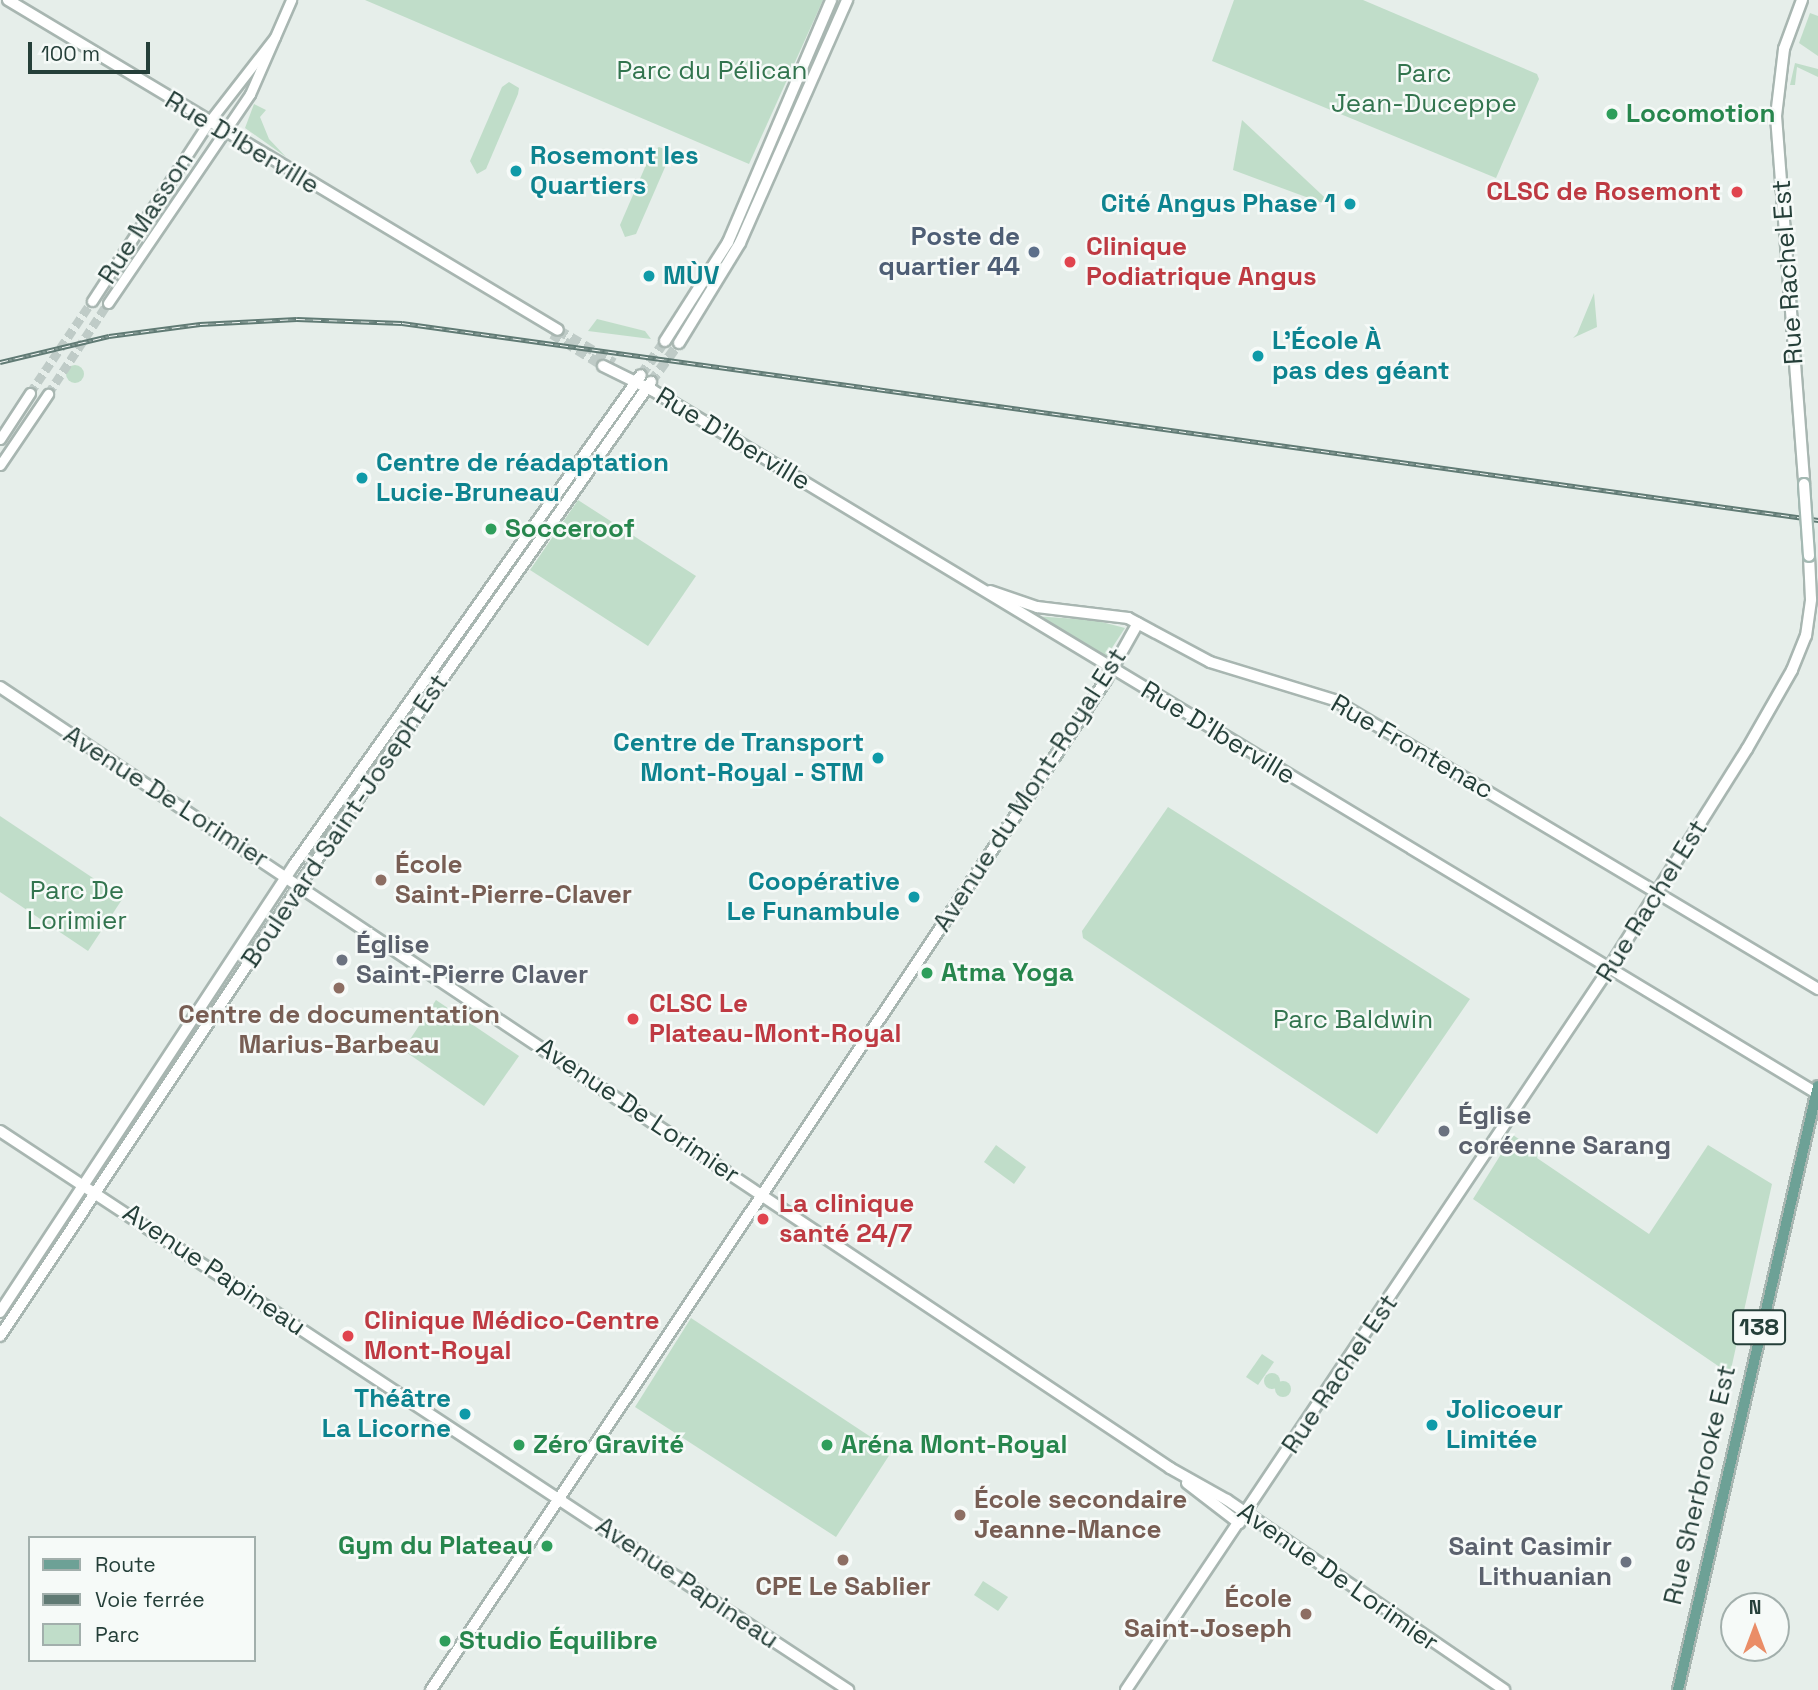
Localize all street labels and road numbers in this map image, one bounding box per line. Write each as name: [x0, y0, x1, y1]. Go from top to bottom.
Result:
street label: Rue D'Iberville: [159, 85, 325, 201]
street label: Rue Masson: [92, 146, 200, 290]
street label: Rue Rachel Est: [1766, 178, 1810, 366]
street label: Rue D'Iberville: [650, 381, 816, 497]
street label: Avenue du Mont-Royal Est: [927, 642, 1133, 938]
street label: Boulevard Saint-Joseph Est: [235, 668, 455, 974]
street label: Rue D'Iberville: [1135, 675, 1301, 791]
street label: Rue Frontenac: [1325, 688, 1499, 806]
street label: Avenue De Lorimier: [58, 719, 274, 875]
street label: Rue Rachel Est: [1590, 814, 1714, 988]
street label: Avenue De Lorimier: [531, 1031, 745, 1191]
street label: Avenue Papineau: [117, 1197, 311, 1343]
street label: Rue Rachel Est: [1275, 1288, 1405, 1460]
road number: 138: [1731, 1307, 1787, 1348]
street label: Rue Sherbrooke Est: [1657, 1362, 1743, 1608]
street label: Avenue De Lorimier: [1232, 1496, 1444, 1658]
street label: Avenue Papineau: [590, 1510, 784, 1656]

